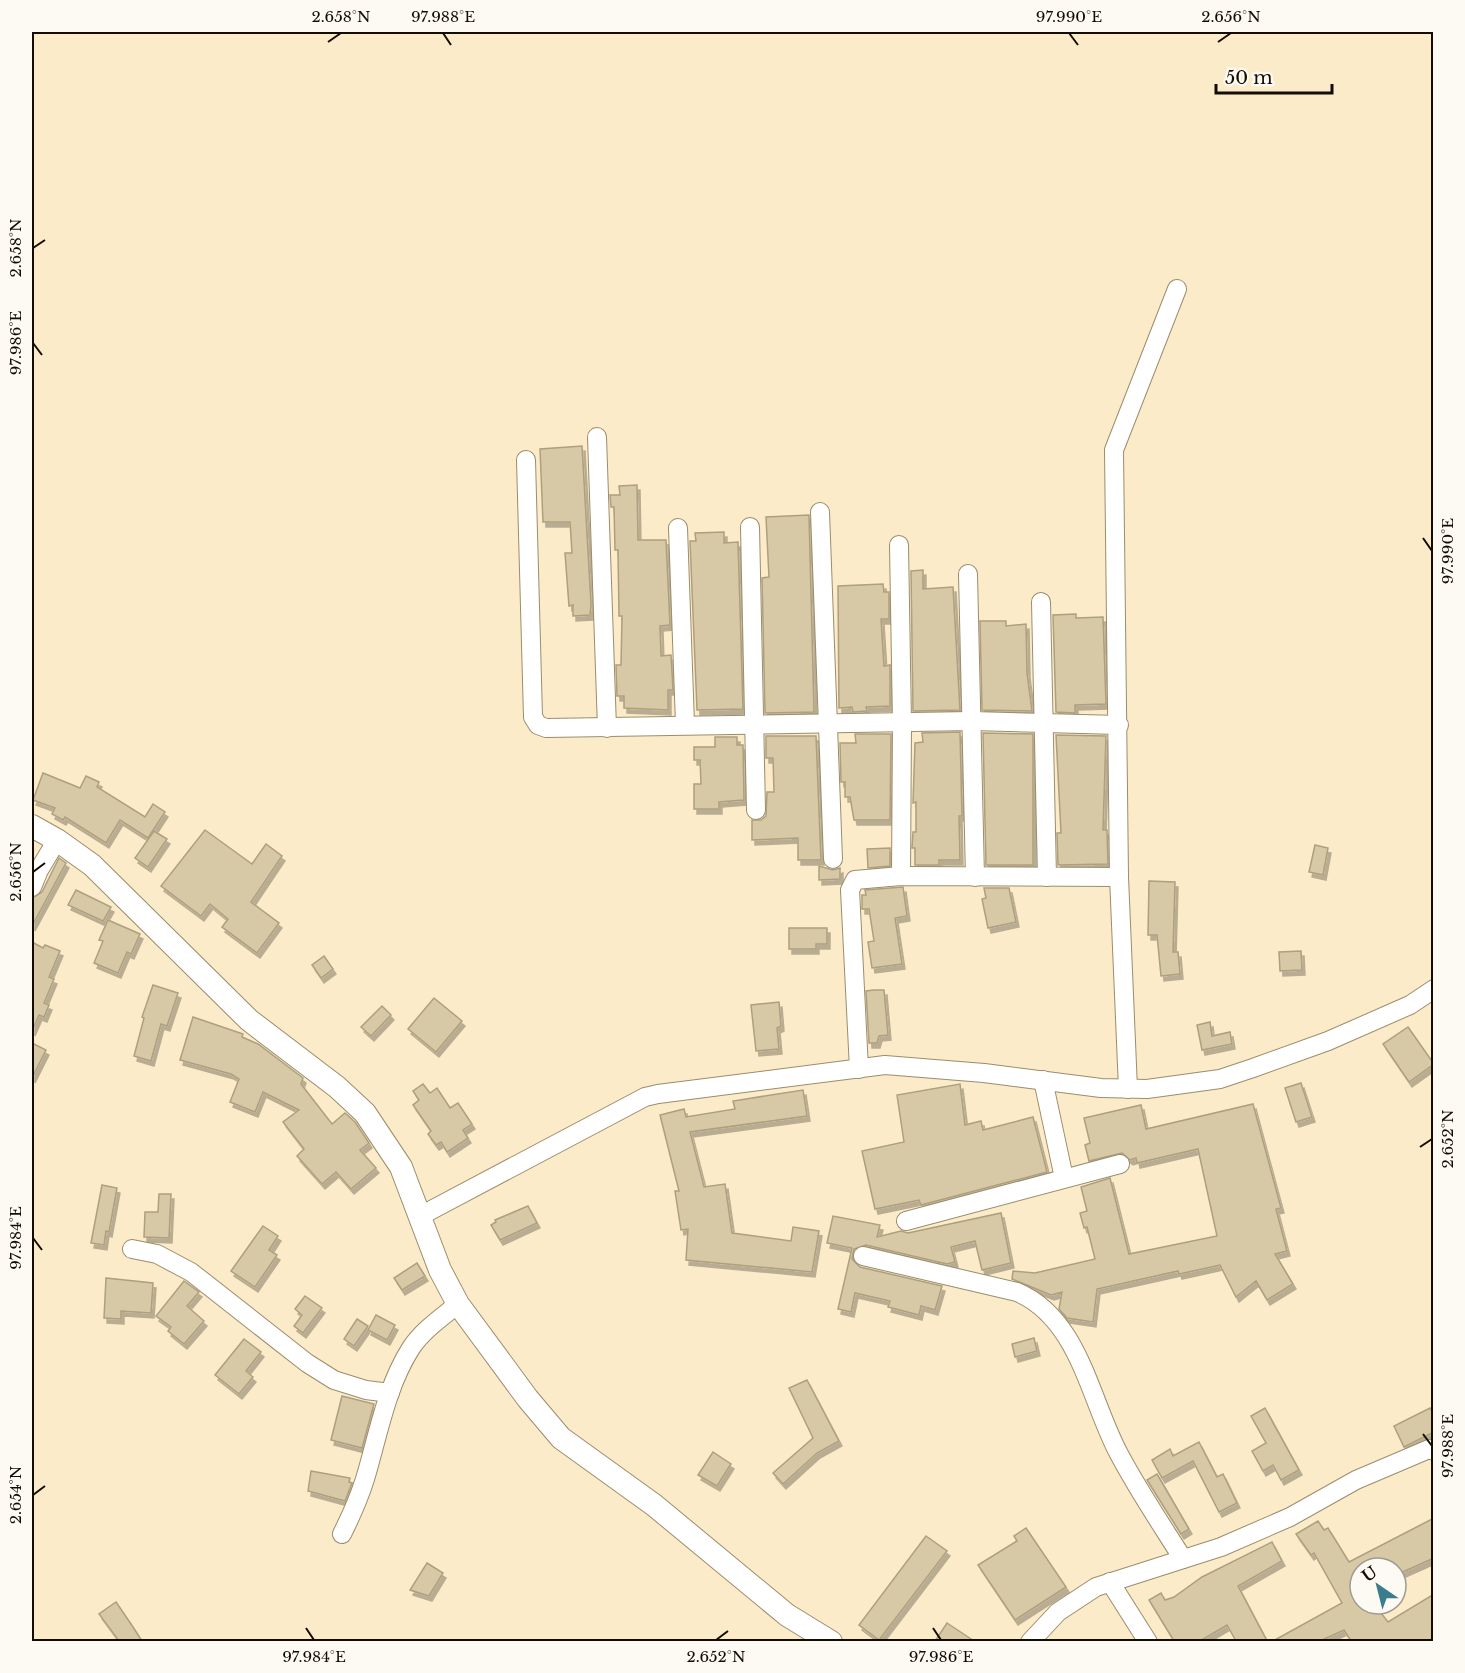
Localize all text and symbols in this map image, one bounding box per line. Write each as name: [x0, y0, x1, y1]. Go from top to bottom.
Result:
text: 2.658°N: [312, 7, 371, 26]
text: 97.988°E: [411, 7, 475, 26]
text: 97.990°E: [1036, 7, 1102, 26]
text: 2.656°N: [1201, 7, 1261, 26]
scale bar: [1216, 57, 1332, 95]
text: 50 m: [1225, 67, 1273, 89]
text: 2.658°N: [6, 219, 25, 278]
text: 97.986°E: [6, 311, 25, 375]
text: 97.990°E: [1438, 518, 1457, 584]
text: 2.656°N: [6, 842, 25, 902]
text: 2.652°N: [1438, 1109, 1457, 1169]
text: 97.984°E: [6, 1206, 25, 1270]
text: 97.988°E: [1438, 1414, 1457, 1478]
text: 2.654°N: [6, 1466, 25, 1524]
north arrow: [1348, 1556, 1408, 1616]
text: U: [1358, 1561, 1381, 1586]
text: 97.984°E: [282, 1647, 346, 1666]
text: 2.652°N: [686, 1647, 746, 1666]
text: 97.986°E: [909, 1647, 973, 1666]

